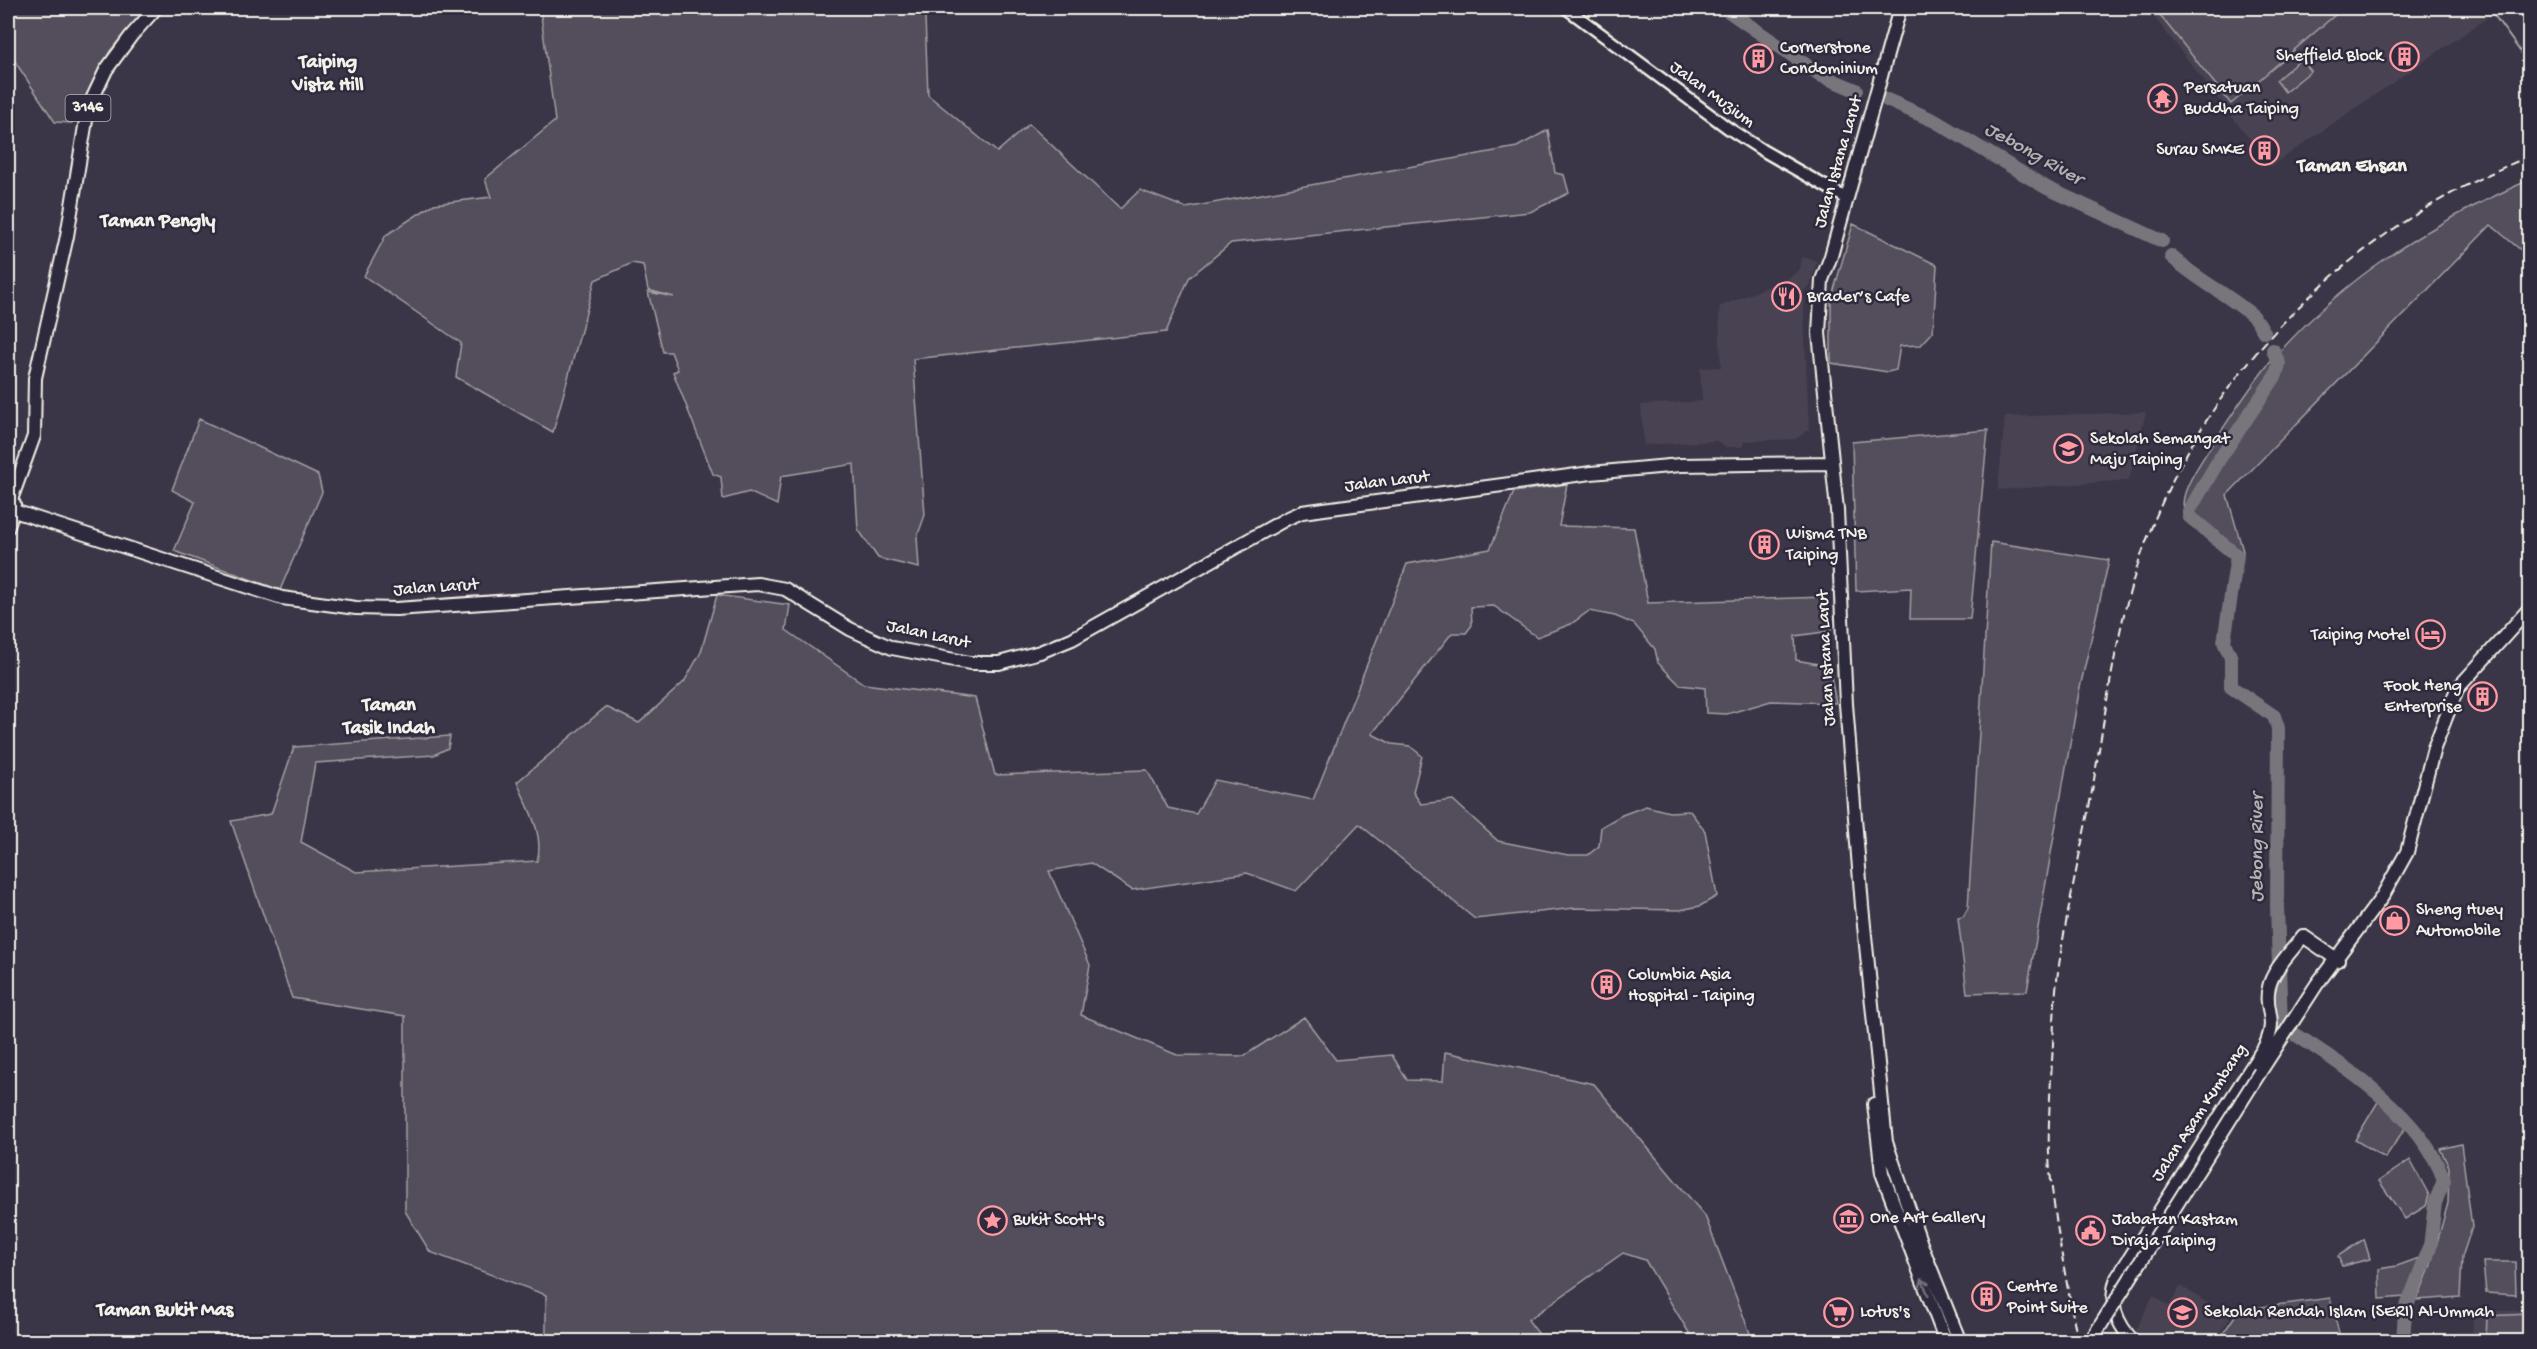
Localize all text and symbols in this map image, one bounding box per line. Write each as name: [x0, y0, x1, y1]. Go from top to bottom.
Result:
place label: Cornerstone Condominium: [1780, 38, 1878, 80]
building icon: Sheffield Block: [2388, 40, 2420, 72]
building icon: Cornerstone Condominium: [1743, 42, 1775, 74]
place label: Sheffield Block: [2276, 46, 2385, 67]
district label: Taiping Vista Hill: [291, 52, 364, 98]
street label: Jalan Muzium: [1665, 57, 1759, 133]
place label: Persatuan Buddha Taiping: [2183, 78, 2299, 120]
temple icon: Persatuan Buddha Taiping: [2147, 82, 2179, 114]
street label: Jalan Istana Larut: [1810, 92, 1868, 230]
road number: 3146: [66, 95, 110, 121]
water label: Jebong River: [1980, 119, 2089, 193]
building icon: Surau SMKE: [2249, 134, 2281, 166]
place label: Surau SMKE: [2156, 140, 2245, 161]
district label: Taman Ehsan: [2295, 156, 2407, 179]
district label: Taman Pengly: [99, 211, 216, 234]
restaurant icon: Brader’s Cafe: [1770, 281, 1802, 313]
place label: Brader’s Cafe: [1806, 287, 1911, 308]
place label: Sekolah Semangat Maju Taiping: [2090, 429, 2231, 471]
school or university icon: Sekolah Semangat Maju Taiping: [2053, 433, 2085, 465]
street label: Jalan Larut: [1344, 466, 1432, 498]
place label: Wisma TNB Taiping: [1785, 524, 1868, 566]
building icon: Wisma TNB Taiping: [1749, 528, 1781, 560]
street label: Jalan Larut: [393, 574, 481, 601]
street label: Jalan Istana Larut: [1813, 588, 1841, 727]
street label: Jalan Larut: [884, 616, 973, 654]
hotel icon: Taiping Motel: [2415, 619, 2447, 651]
place label: Taiping Motel: [2310, 625, 2410, 646]
place label: Fook Heng Enterprise: [2382, 676, 2463, 718]
building icon: Fook Heng Enterprise: [2467, 680, 2499, 712]
district label: Taman Tasik Indah: [341, 695, 435, 741]
water label: Jebong River: [2247, 790, 2270, 902]
place label: Sheng Huey Automobile: [2416, 900, 2503, 942]
shop icon: Sheng Huey Automobile: [2379, 904, 2411, 936]
place label: Columbia Asia Hospital - Taiping: [1628, 965, 1755, 1007]
building icon: Columbia Asia Hospital - Taiping: [1591, 969, 1623, 1001]
street label: Jalan Asam Kumbang: [2148, 1040, 2252, 1186]
museum icon: One Art Gallery: [1833, 1202, 1865, 1234]
place icon: Bukit Scott's: [976, 1204, 1008, 1236]
place label: One Art Gallery: [1870, 1208, 1985, 1229]
place label: Bukit Scott's: [1012, 1210, 1105, 1231]
place label: Jabatan Kastam Diraja Taiping: [2111, 1210, 2238, 1252]
public building icon: Jabatan Kastam Diraja Taiping: [2075, 1214, 2107, 1246]
place label: Centre Point Suite: [2006, 1277, 2088, 1319]
one-way arrow: [1918, 1278, 1929, 1297]
building icon: Centre Point Suite: [1970, 1281, 2002, 1313]
supermarket icon: Lotus's: [1823, 1296, 1855, 1328]
school or university icon: Sekolah Rendah Islam (SERI) Al-Ummah: [2167, 1296, 2199, 1328]
district label: Taman Bukit Mas: [95, 1300, 235, 1323]
place label: Lotus's: [1860, 1302, 1911, 1323]
place label: Sekolah Rendah Islam (SERI) Al-Ummah: [2204, 1302, 2495, 1323]

